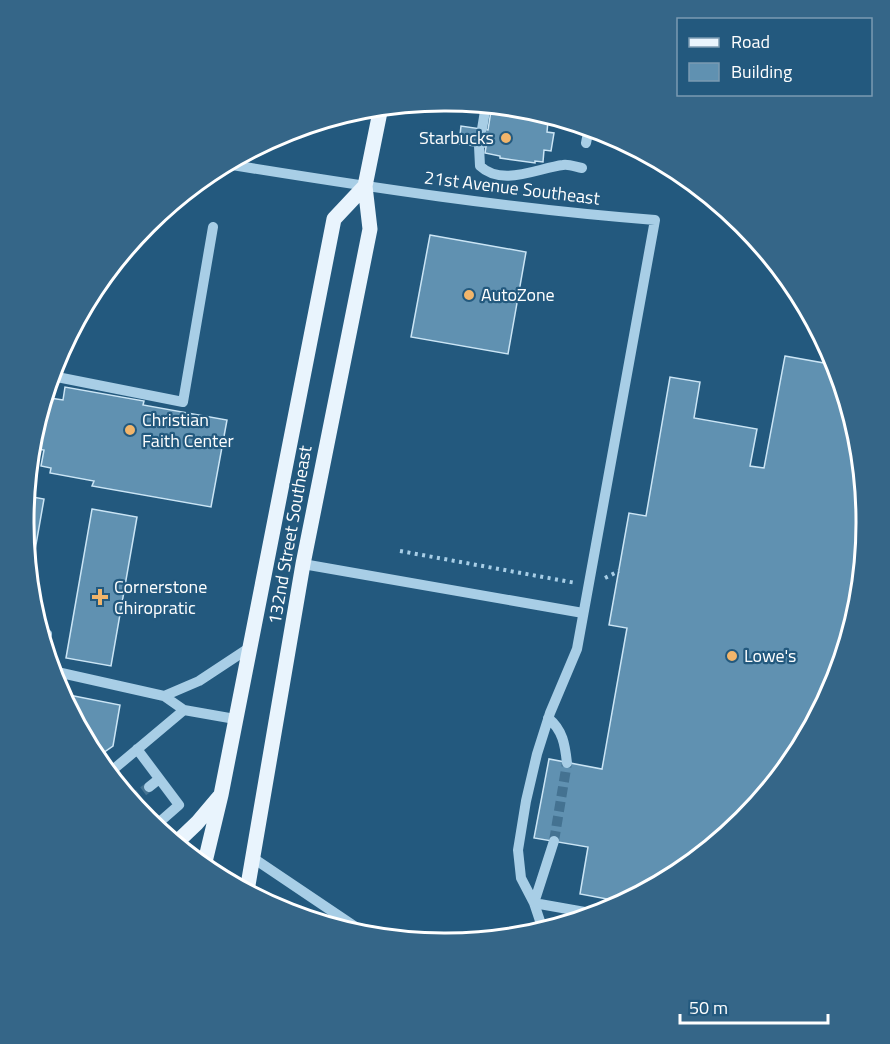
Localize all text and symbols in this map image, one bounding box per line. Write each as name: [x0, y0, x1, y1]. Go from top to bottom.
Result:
legend: [677, 18, 872, 96]
text: Road: [731, 28, 770, 55]
text: Building: [731, 58, 792, 85]
place label: Starbucks: [419, 124, 494, 151]
marker: Starbucks: [499, 131, 513, 145]
street label: 21st Avenue Southeast: [423, 163, 602, 212]
place label: AutoZone: [481, 281, 555, 308]
marker: AutoZone: [462, 288, 476, 302]
place label: Christian Faith Center: [142, 406, 234, 454]
marker: Christian Faith Center: [123, 423, 137, 437]
street label: 132nd Street Southeast: [260, 443, 319, 627]
place label: Cornerstone Chiropratic: [114, 573, 207, 621]
marker: Cornerstone Chiropratic: [91, 588, 109, 606]
place label: Lowe's: [744, 642, 796, 669]
marker: Lowe's: [725, 649, 739, 663]
scale bar: [680, 987, 828, 1025]
text: 50 m: [689, 994, 728, 1021]

